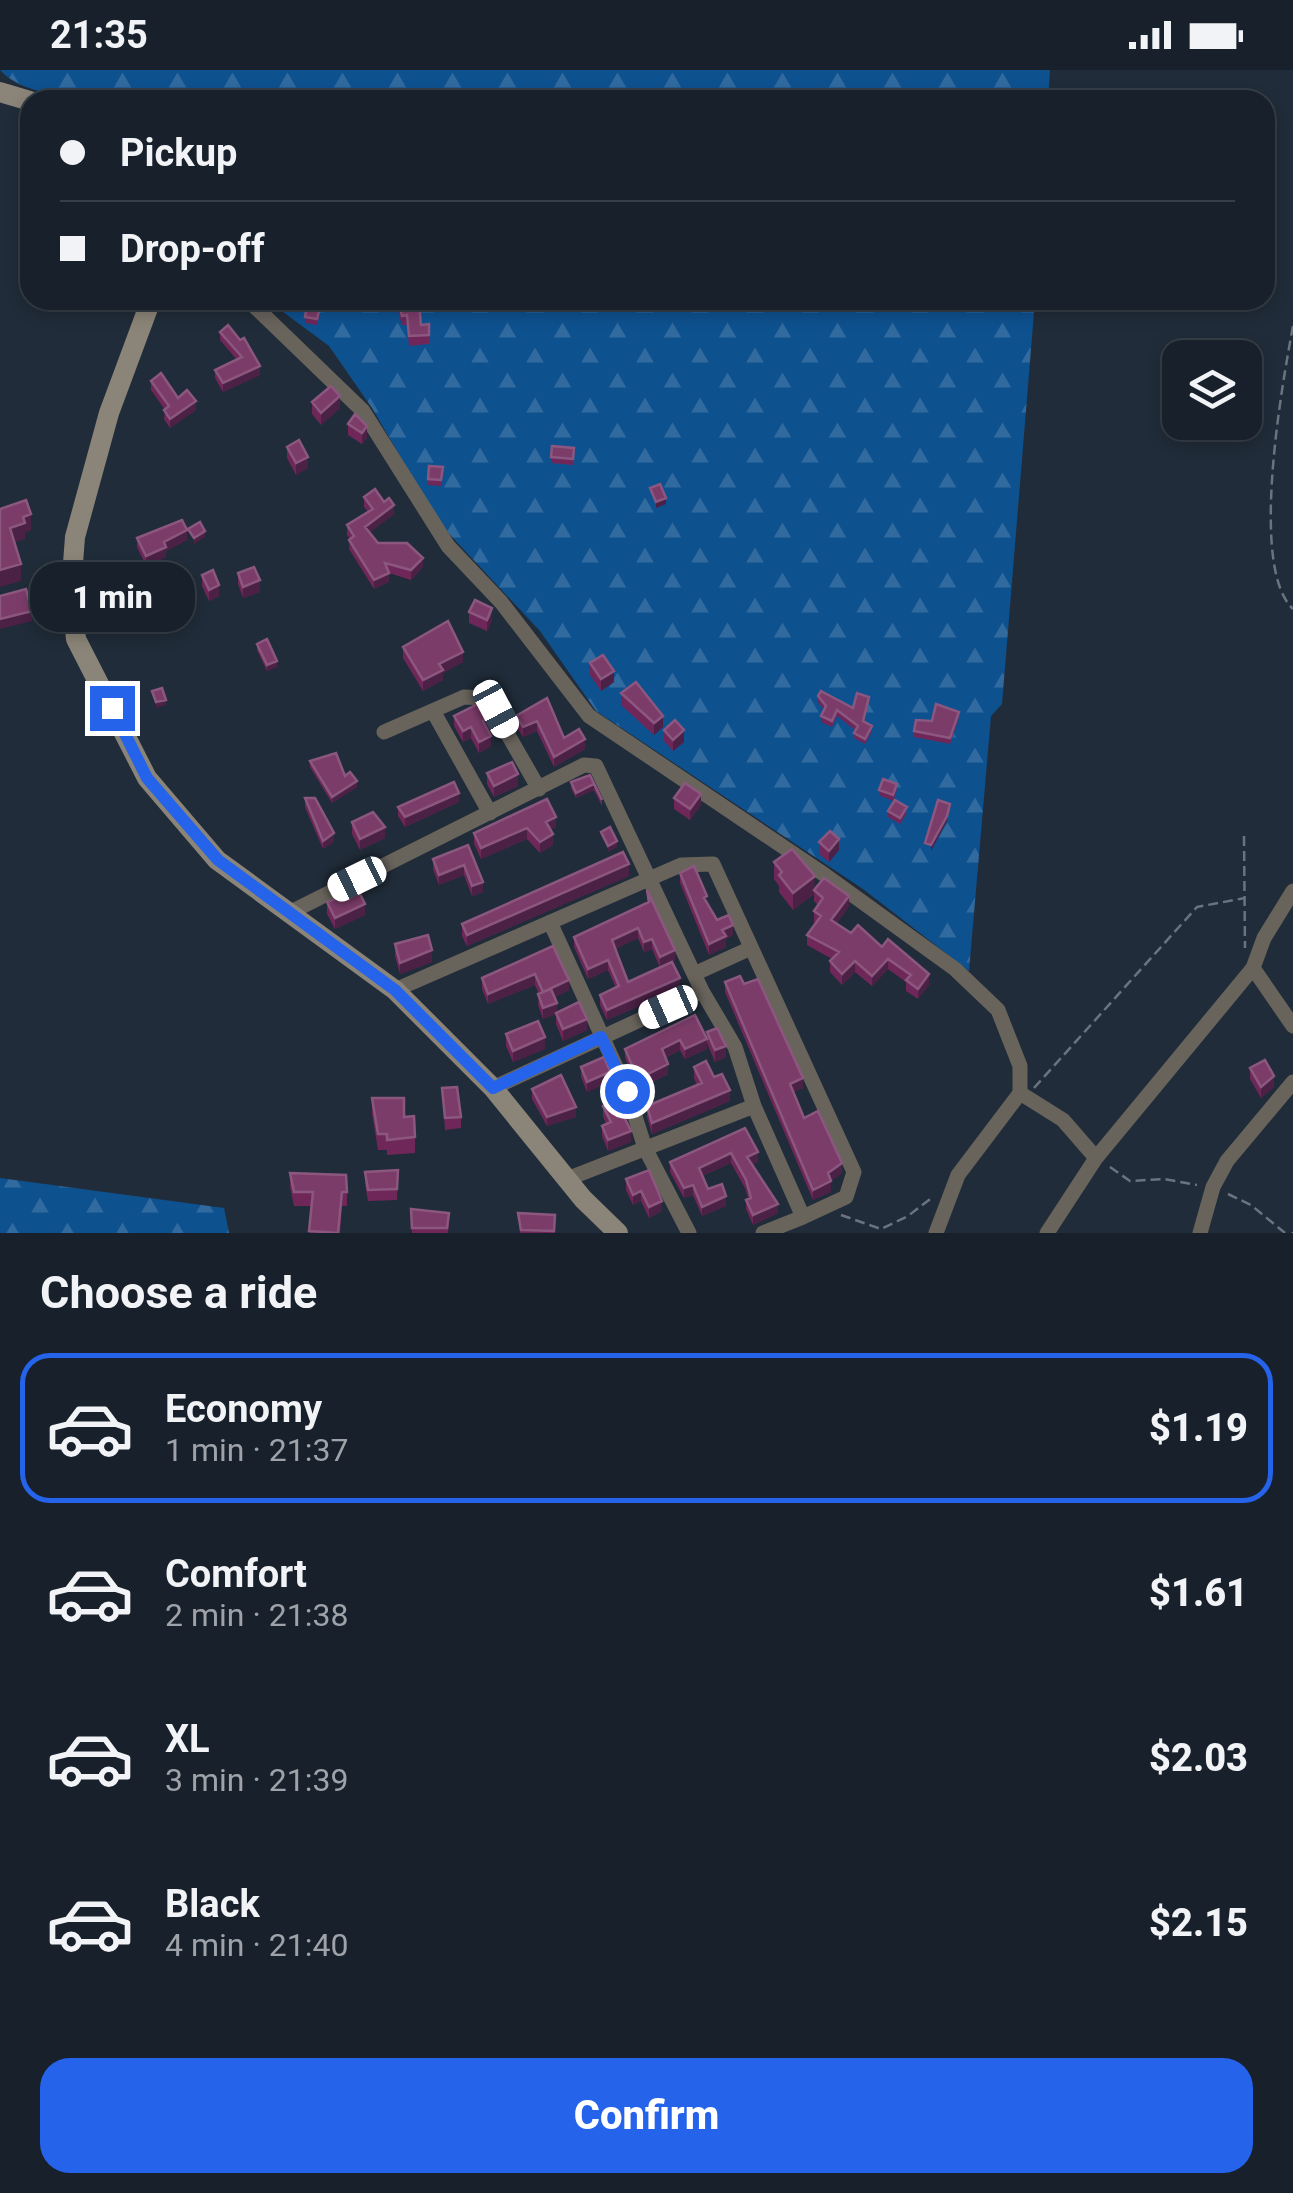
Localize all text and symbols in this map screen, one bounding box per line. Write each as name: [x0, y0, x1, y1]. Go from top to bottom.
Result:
text: 21:35: [50, 13, 148, 57]
text: Pickup: [120, 131, 237, 175]
text: Drop-off: [120, 227, 265, 271]
map controls: [1162, 340, 1262, 440]
button: layers: [1162, 340, 1262, 440]
callout: 1 min: [29, 563, 194, 633]
text: 1 min: [72, 578, 153, 616]
car: [469, 675, 523, 743]
route end: [90, 686, 135, 731]
car: [323, 852, 391, 906]
car: [634, 981, 702, 1033]
route start: [605, 1069, 650, 1114]
text: Choose a ride: [40, 1266, 317, 1319]
icon: car: [45, 1383, 135, 1473]
text: Economy: [165, 1387, 322, 1431]
text: $1.19: [1149, 1406, 1248, 1450]
text: 1 min · 21:37: [165, 1431, 348, 1469]
icon: car: [45, 1548, 135, 1638]
text: Comfort: [165, 1552, 307, 1596]
text: $1.61: [1149, 1571, 1248, 1615]
text: 2 min · 21:38: [165, 1596, 348, 1634]
icon: car: [45, 1713, 135, 1803]
text: XL: [165, 1717, 210, 1761]
text: $2.03: [1149, 1736, 1248, 1780]
text: 3 min · 21:39: [165, 1761, 348, 1799]
icon: car: [45, 1878, 135, 1968]
text: Black: [165, 1882, 260, 1926]
text: $2.15: [1149, 1901, 1248, 1945]
text: 4 min · 21:40: [165, 1926, 348, 1964]
button: Confirm: [40, 2058, 1253, 2173]

